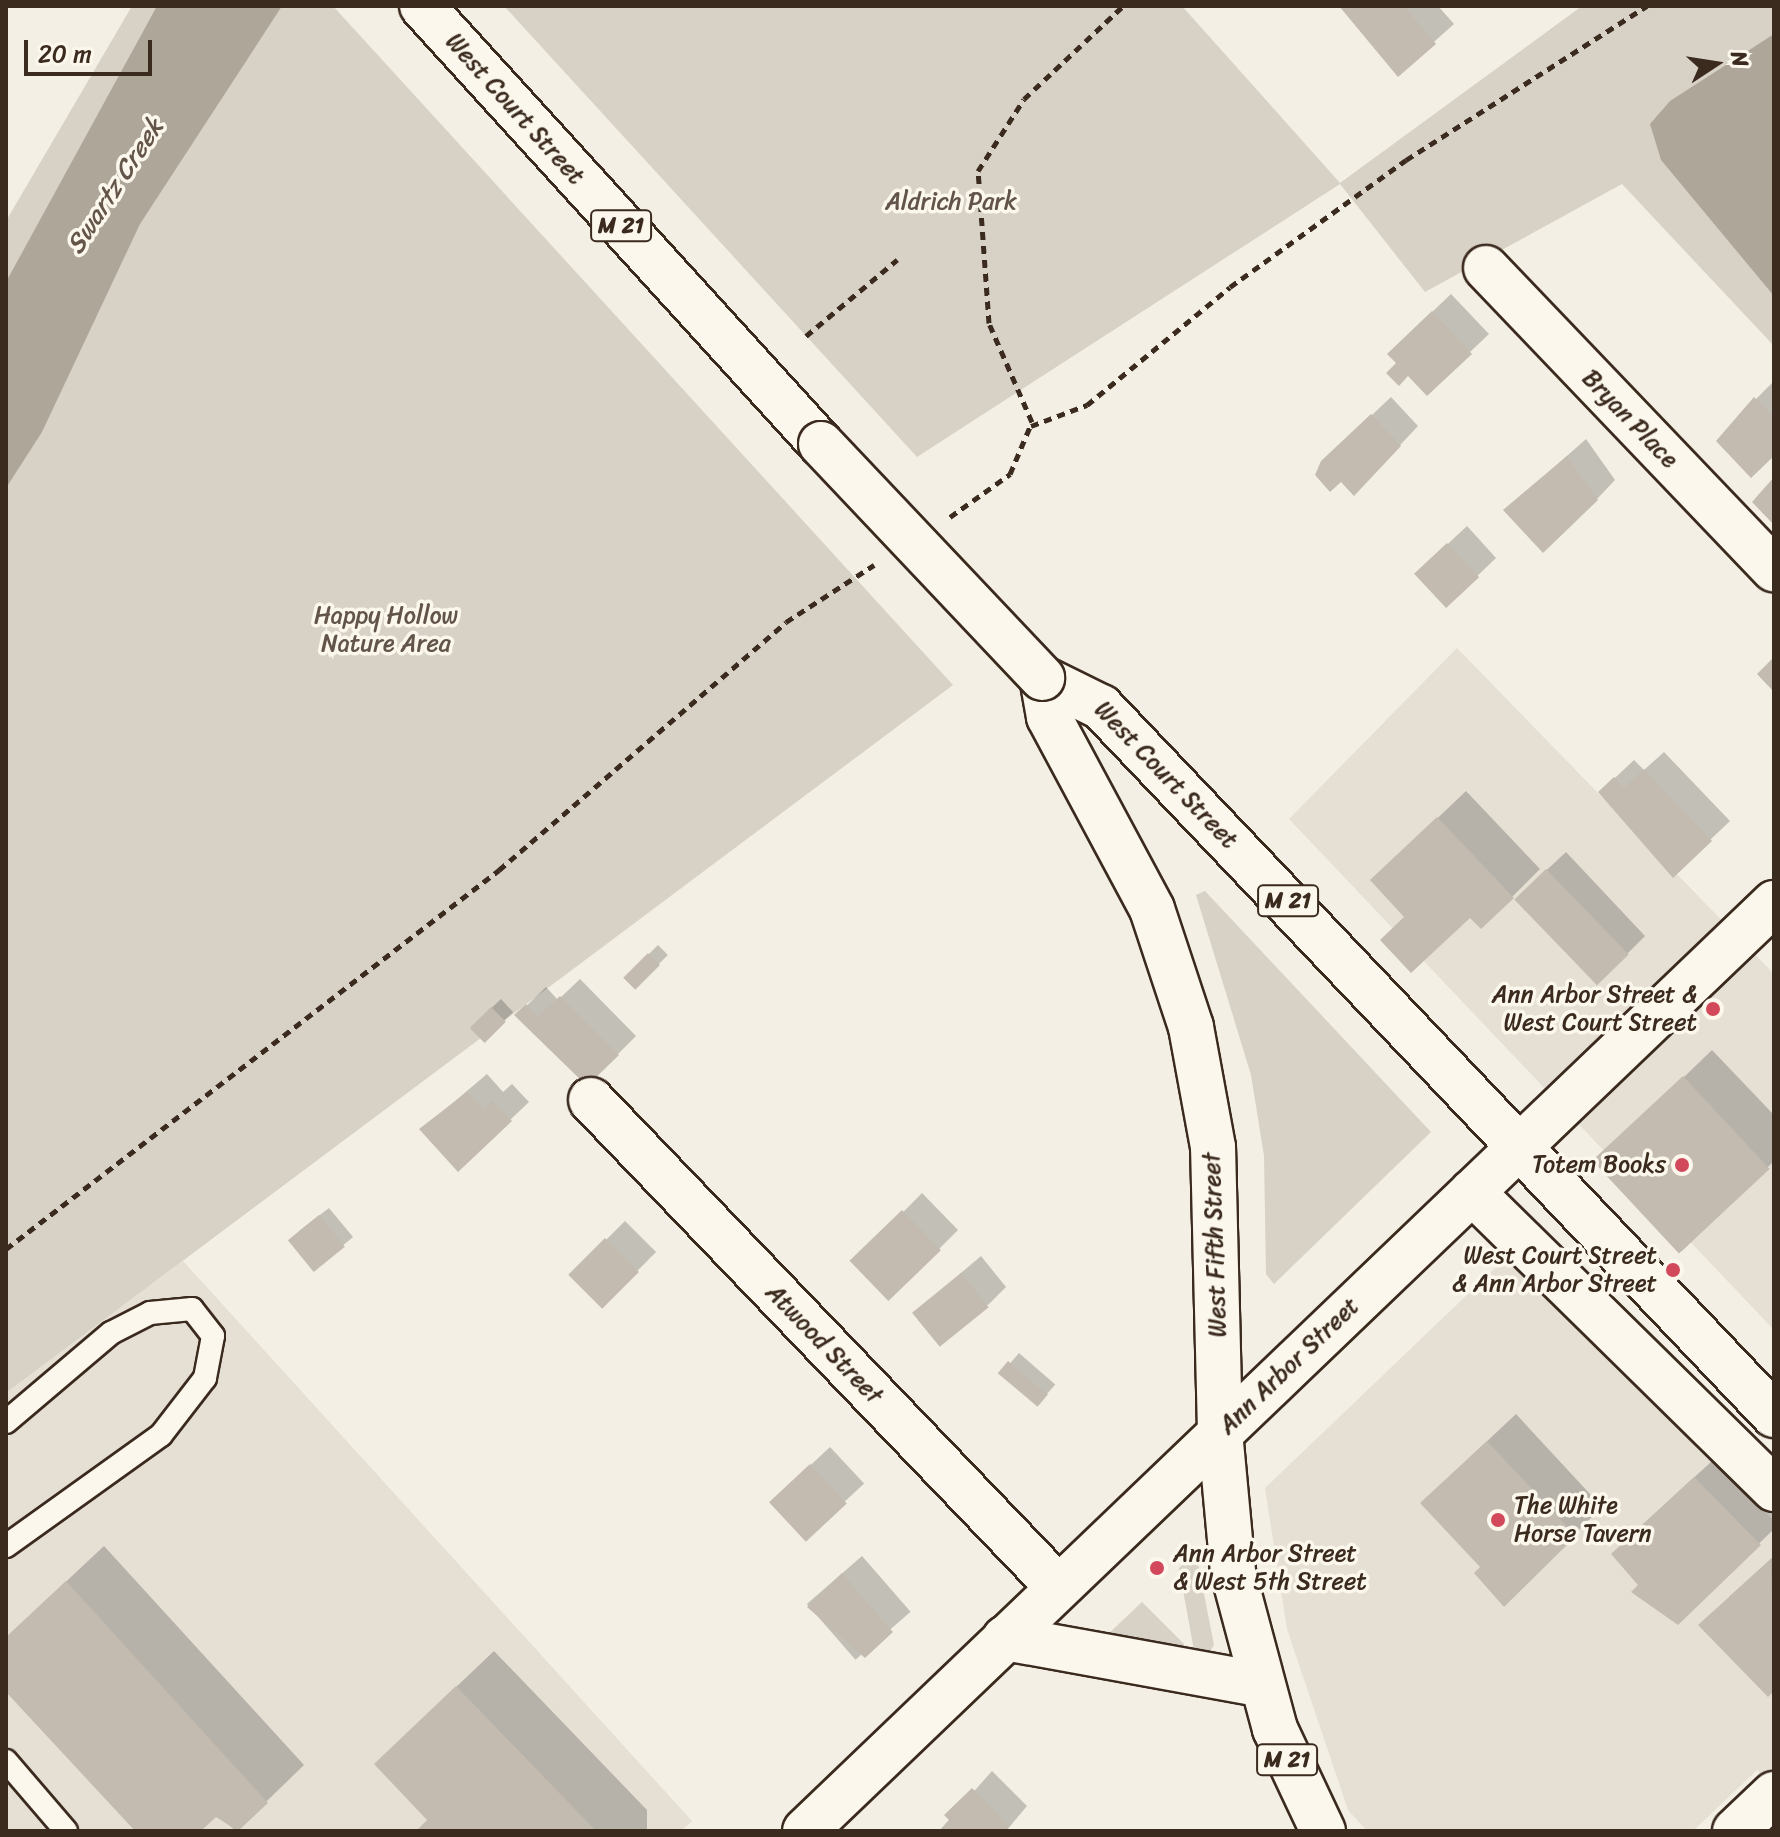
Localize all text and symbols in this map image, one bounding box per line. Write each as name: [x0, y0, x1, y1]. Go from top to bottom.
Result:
scale bar: [28, 24, 156, 74]
north arrow: [1676, 24, 1756, 104]
street label: West Court Street: [439, 27, 591, 191]
text: 20 m: [38, 33, 92, 75]
text: N: [1719, 47, 1761, 70]
water label: Swartz Creek: [60, 113, 170, 259]
park label: Aldrich Park: [885, 188, 1017, 216]
road number: M 21: [589, 208, 653, 244]
street label: Bryan Place: [1576, 363, 1684, 475]
park label: Happy Hollow Nature Area: [314, 602, 458, 658]
street label: West Court Street: [1088, 695, 1244, 855]
road number: M 21: [1256, 883, 1320, 919]
place label: Ann Arbor Street & West Court Street: [1491, 981, 1697, 1037]
marker: Ann Arbor Street & West Court Street: [1704, 1000, 1722, 1018]
street label: West Fifth Street: [1197, 1151, 1233, 1339]
place label: Totem Books: [1532, 1151, 1666, 1179]
marker: Totem Books: [1673, 1156, 1691, 1174]
place label: West Court Street & Ann Arbor Street: [1451, 1242, 1657, 1298]
marker: West Court Street & Ann Arbor Street: [1664, 1261, 1682, 1279]
street label: Atwood Street: [760, 1278, 888, 1410]
street label: Ann Arbor Street: [1213, 1292, 1365, 1440]
place label: The White Horse Tavern: [1514, 1492, 1652, 1548]
marker: The White Horse Tavern: [1489, 1511, 1507, 1529]
place label: Ann Arbor Street & West 5th Street: [1173, 1540, 1367, 1596]
marker: Ann Arbor Street & West 5th Street: [1148, 1559, 1166, 1577]
road number: M 21: [1255, 1742, 1319, 1778]

